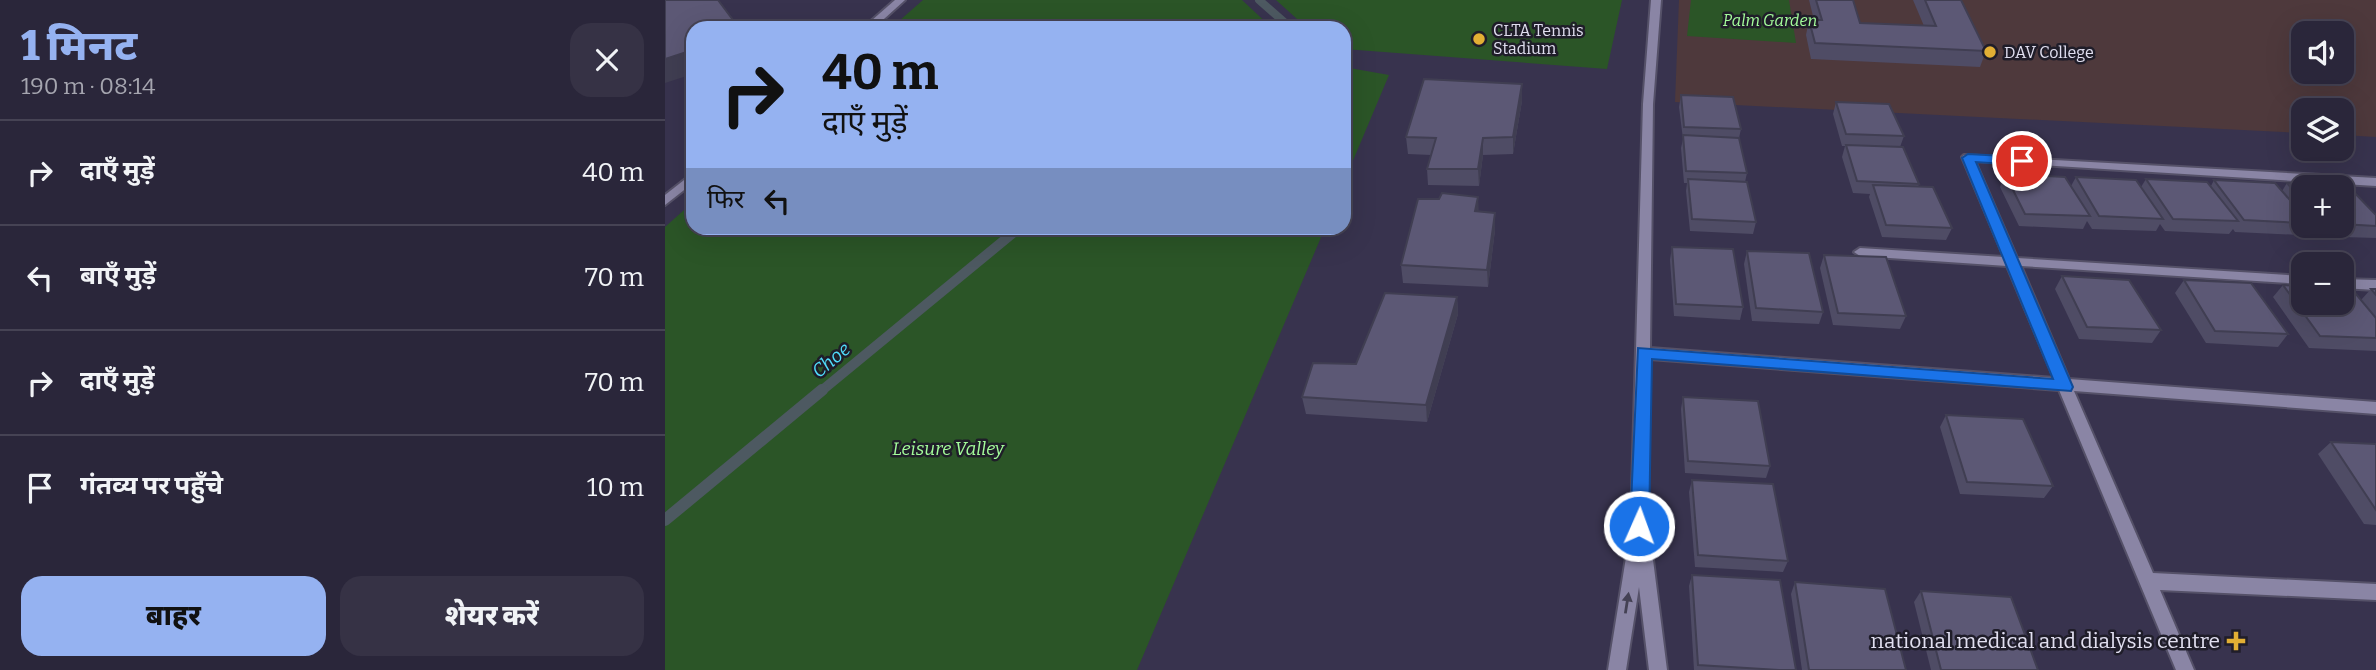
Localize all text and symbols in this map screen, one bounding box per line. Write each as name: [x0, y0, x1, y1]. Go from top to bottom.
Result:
park label: Palm Garden: [1723, 11, 1817, 30]
text: 1 मिनट: [21, 21, 137, 71]
place label: CLTA Tennis Stadium: [1493, 21, 1584, 58]
map controls: [2291, 21, 2354, 315]
button: sound: [2291, 21, 2354, 84]
button: close: [570, 23, 644, 97]
marker: CLTA Tennis Stadium: [1471, 31, 1487, 47]
text: 40 m: [822, 43, 939, 102]
place label: DAV College: [2004, 43, 2094, 62]
marker: DAV College: [1982, 44, 1998, 60]
icon: right: [707, 49, 798, 140]
text: 190 m · 08:14: [21, 72, 155, 100]
button: layers: [2291, 98, 2354, 161]
text: दाएँ मुड़ें: [822, 103, 908, 141]
pin: [1992, 131, 2052, 191]
icon: arrive: [2003, 142, 2041, 180]
icon: right: [21, 154, 59, 192]
text: दाएँ मुड़ें: [80, 155, 155, 186]
text: 40 m: [582, 157, 644, 188]
button: +: [2291, 175, 2354, 238]
icon: left: [758, 182, 796, 220]
text: फिर: [707, 184, 744, 215]
button: −: [2291, 252, 2354, 315]
icon: left: [21, 259, 59, 297]
text: बाएँ मुड़ें: [80, 260, 156, 291]
text: 70 m: [585, 262, 644, 293]
water label: Choe: [807, 337, 855, 383]
icon: right: [21, 364, 59, 402]
text: दाएँ मुड़ें: [80, 365, 155, 396]
text: 70 m: [585, 367, 644, 398]
park label: Leisure Valley: [892, 438, 1005, 460]
icon: arrive: [21, 469, 59, 507]
text: गंतव्य पर पहुँचे: [80, 470, 223, 501]
text: 10 m: [587, 472, 644, 503]
position arrow: [1602, 489, 1676, 563]
button: बाहर: [21, 576, 326, 656]
button: शेयर करें: [340, 576, 644, 656]
one-way arrow: [1622, 591, 1633, 613]
place label: national medical and dialysis centre: [1871, 628, 2220, 654]
marker: national medical and dialysis centre: [2226, 631, 2246, 651]

